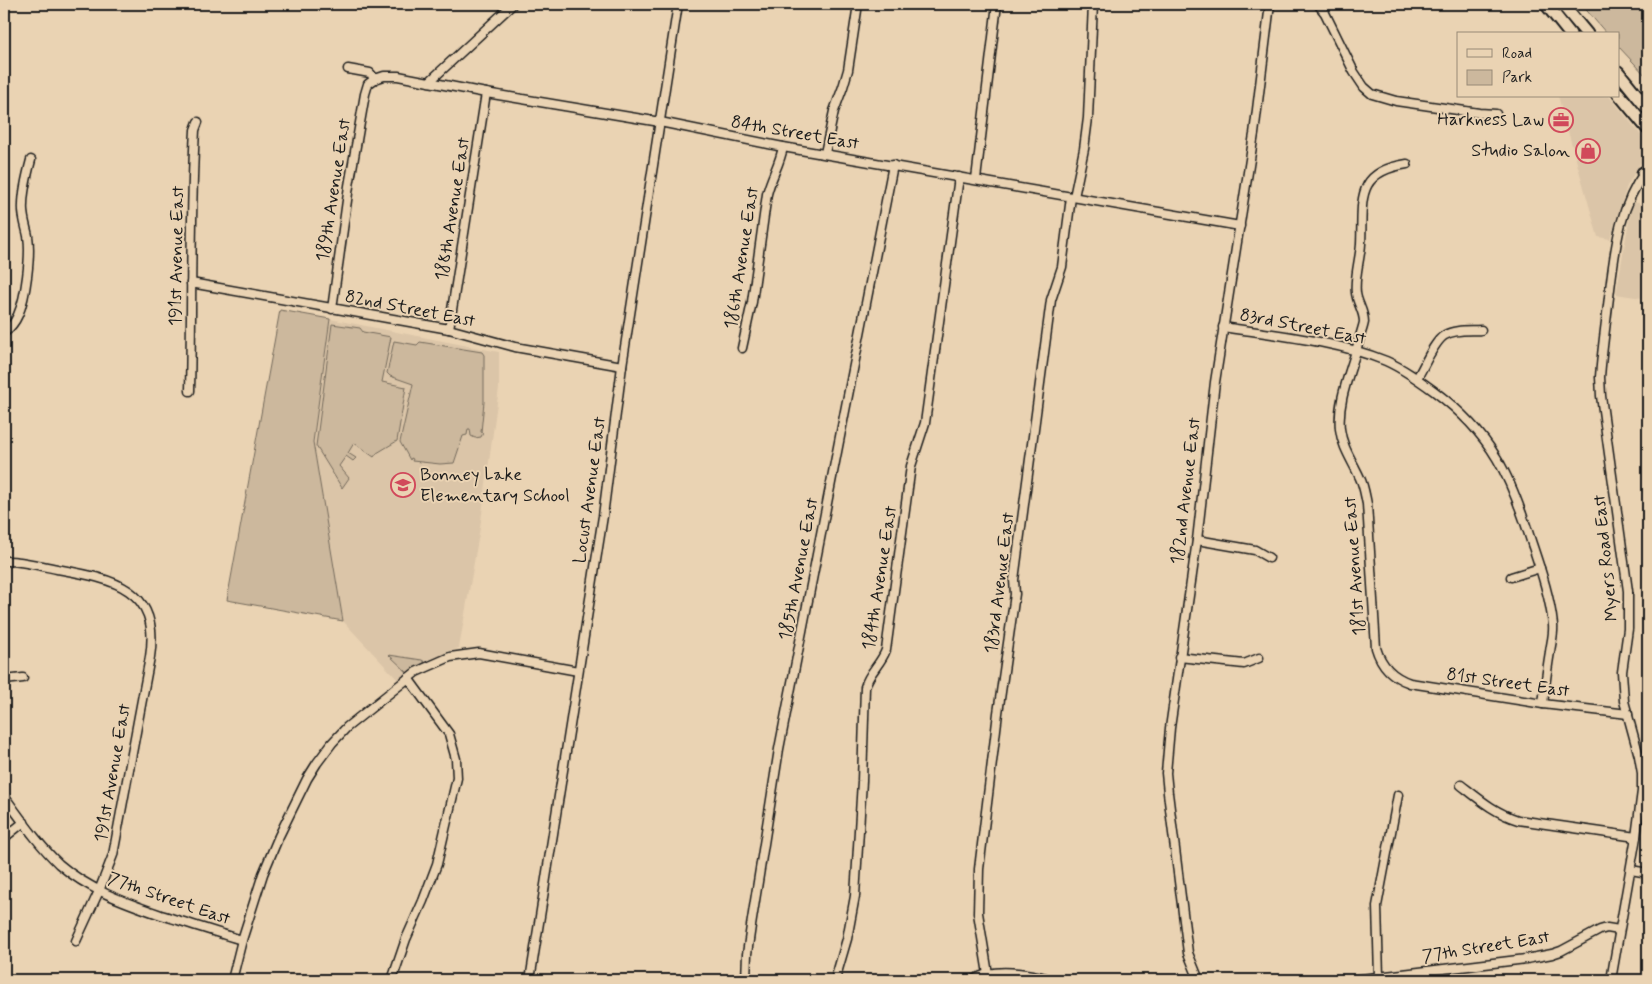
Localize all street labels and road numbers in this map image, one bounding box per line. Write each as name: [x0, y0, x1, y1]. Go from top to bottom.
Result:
street label: 84th Street East: [729, 110, 861, 156]
street label: 189th Avenue East: [311, 116, 357, 263]
street label: 188th Avenue East: [430, 135, 476, 282]
street label: 191st Avenue East: [164, 185, 190, 326]
street label: 186th Avenue East: [719, 185, 765, 331]
street label: 82nd Street East: [343, 285, 478, 333]
street label: 83rd Street East: [1238, 303, 1369, 351]
street label: Locust Avenue East: [568, 415, 612, 565]
street label: 182nd Avenue East: [1165, 416, 1207, 566]
street label: Myers Road East: [1587, 493, 1625, 622]
street label: 185th Avenue East: [773, 495, 825, 643]
street label: 181st Avenue East: [1338, 495, 1372, 636]
street label: 184th Avenue East: [857, 504, 903, 652]
street label: 183rd Avenue East: [979, 510, 1021, 655]
street label: 81st Street East: [1445, 663, 1571, 704]
street label: 191st Avenue East: [89, 701, 137, 844]
street label: 77th Street East: [104, 867, 234, 931]
street label: 77th Street East: [1421, 925, 1552, 969]

